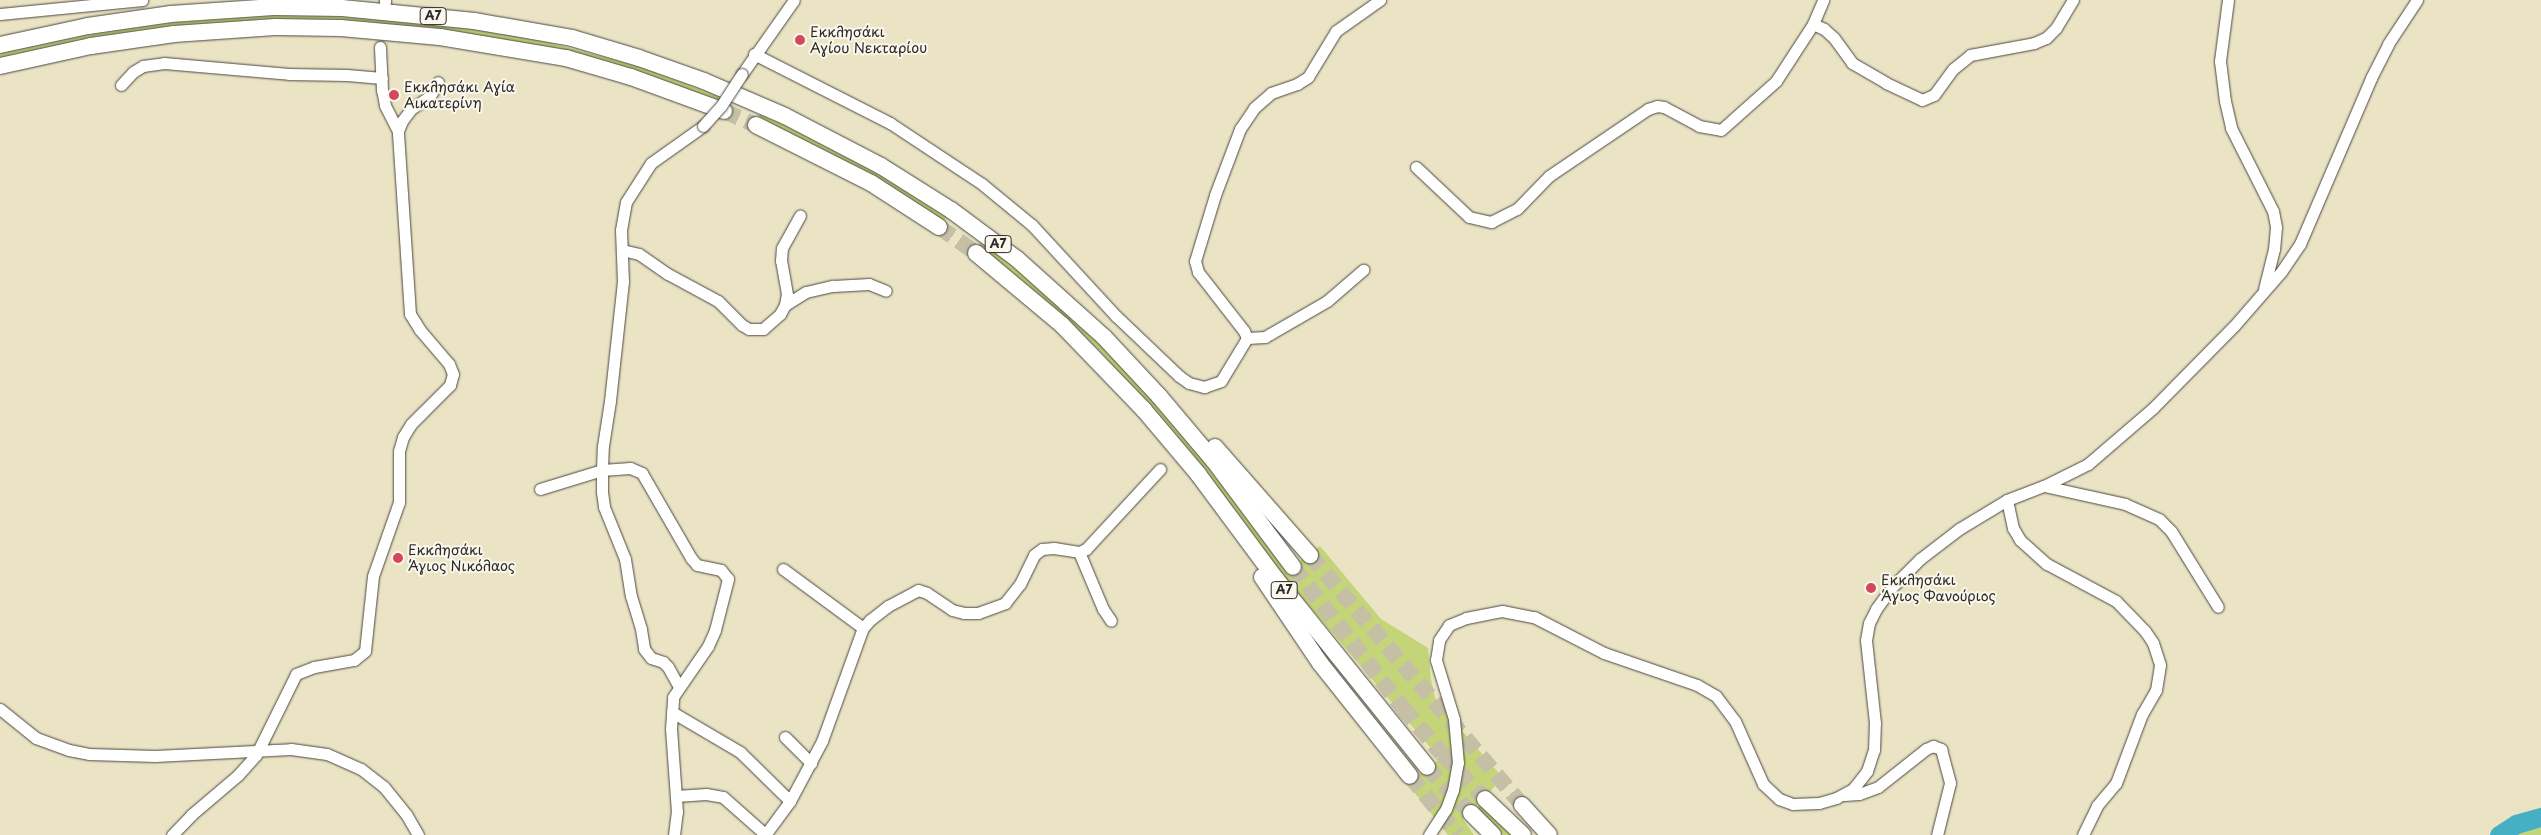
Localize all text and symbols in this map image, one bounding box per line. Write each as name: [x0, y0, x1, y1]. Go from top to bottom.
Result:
road number: Α7: [419, 7, 447, 26]
place label: Εκκλησάκι Αγίου Νεκταρίου: [810, 24, 927, 56]
marker: Εκκλησάκι Αγίου Νεκταρίου: [794, 34, 806, 46]
place label: Εκκλησάκι Αγία Αικατερίνη: [404, 79, 515, 111]
marker: Εκκλησάκι Αγία Αικατερίνη: [388, 89, 400, 101]
road number: Α7: [984, 234, 1012, 253]
place label: Εκκλησάκι Άγιος Νικόλαος: [408, 542, 515, 574]
marker: Εκκλησάκι Άγιος Νικόλαος: [392, 552, 404, 564]
place label: Εκκλησάκι Άγιος Φανούριος: [1881, 572, 1996, 604]
road number: Α7: [1270, 580, 1298, 600]
marker: Εκκλησάκι Άγιος Φανούριος: [1865, 582, 1877, 594]

